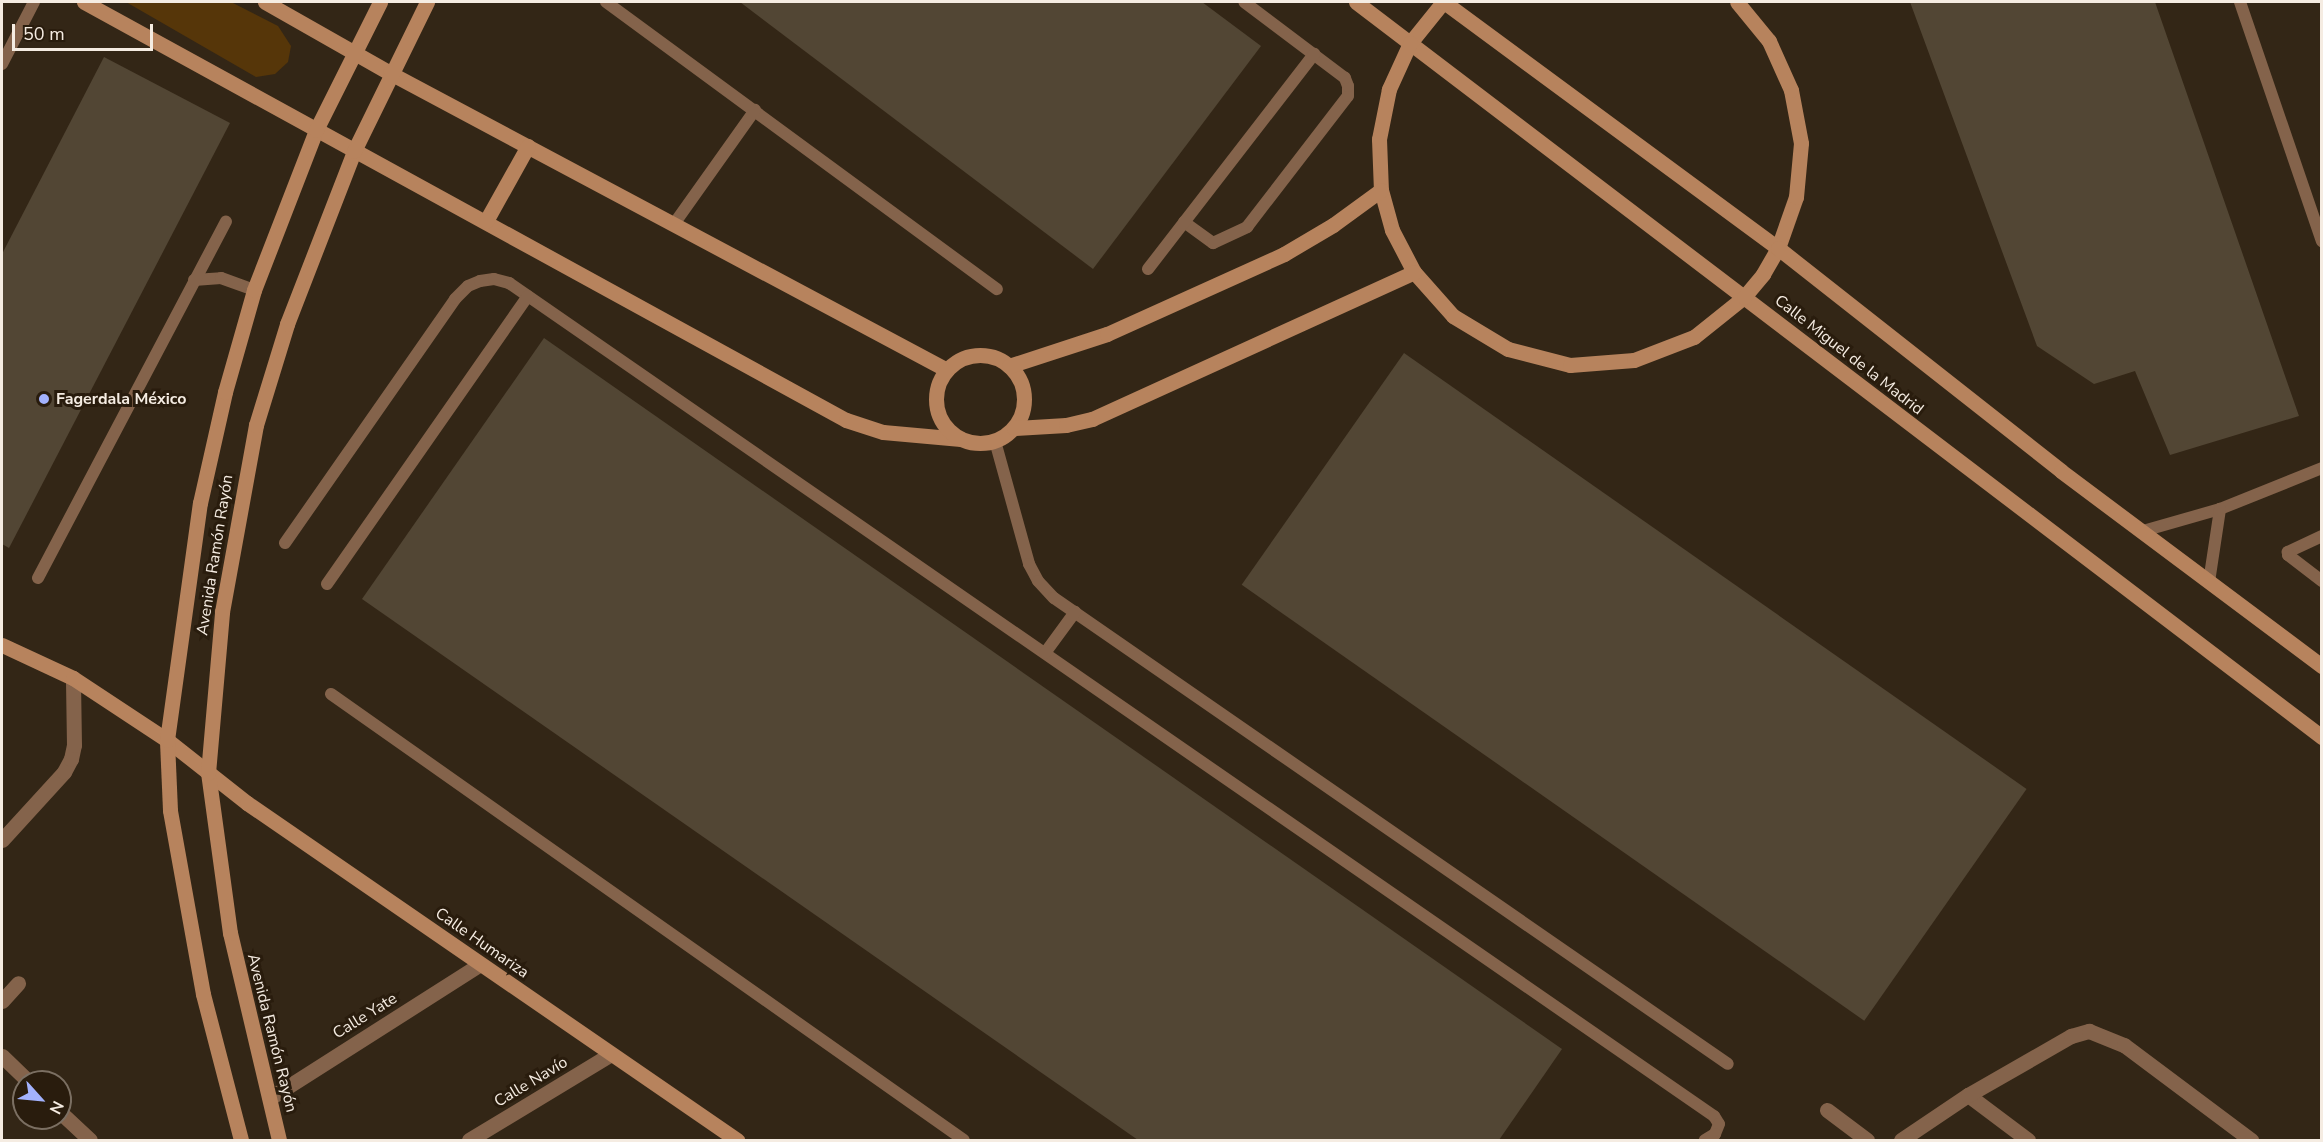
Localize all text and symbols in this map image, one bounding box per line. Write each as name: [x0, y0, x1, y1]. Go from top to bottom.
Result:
scale bar: [15, 12, 156, 50]
text: 50 m: [23, 22, 65, 46]
street label: Calle Miguel de la Madrid: [1771, 291, 1927, 419]
place label: Fagerdala México: [56, 389, 186, 409]
marker: Fagerdala México: [37, 392, 51, 406]
street label: Avenida Ramón Rayón: [193, 473, 237, 637]
street label: Calle Humariza: [432, 904, 532, 982]
street label: Avenida Ramón Rayón: [243, 952, 301, 1114]
street label: Calle Yate: [329, 989, 401, 1043]
street label: Calle Navío: [491, 1053, 571, 1111]
north arrow: [12, 1070, 72, 1130]
text: N: [44, 1097, 69, 1118]

